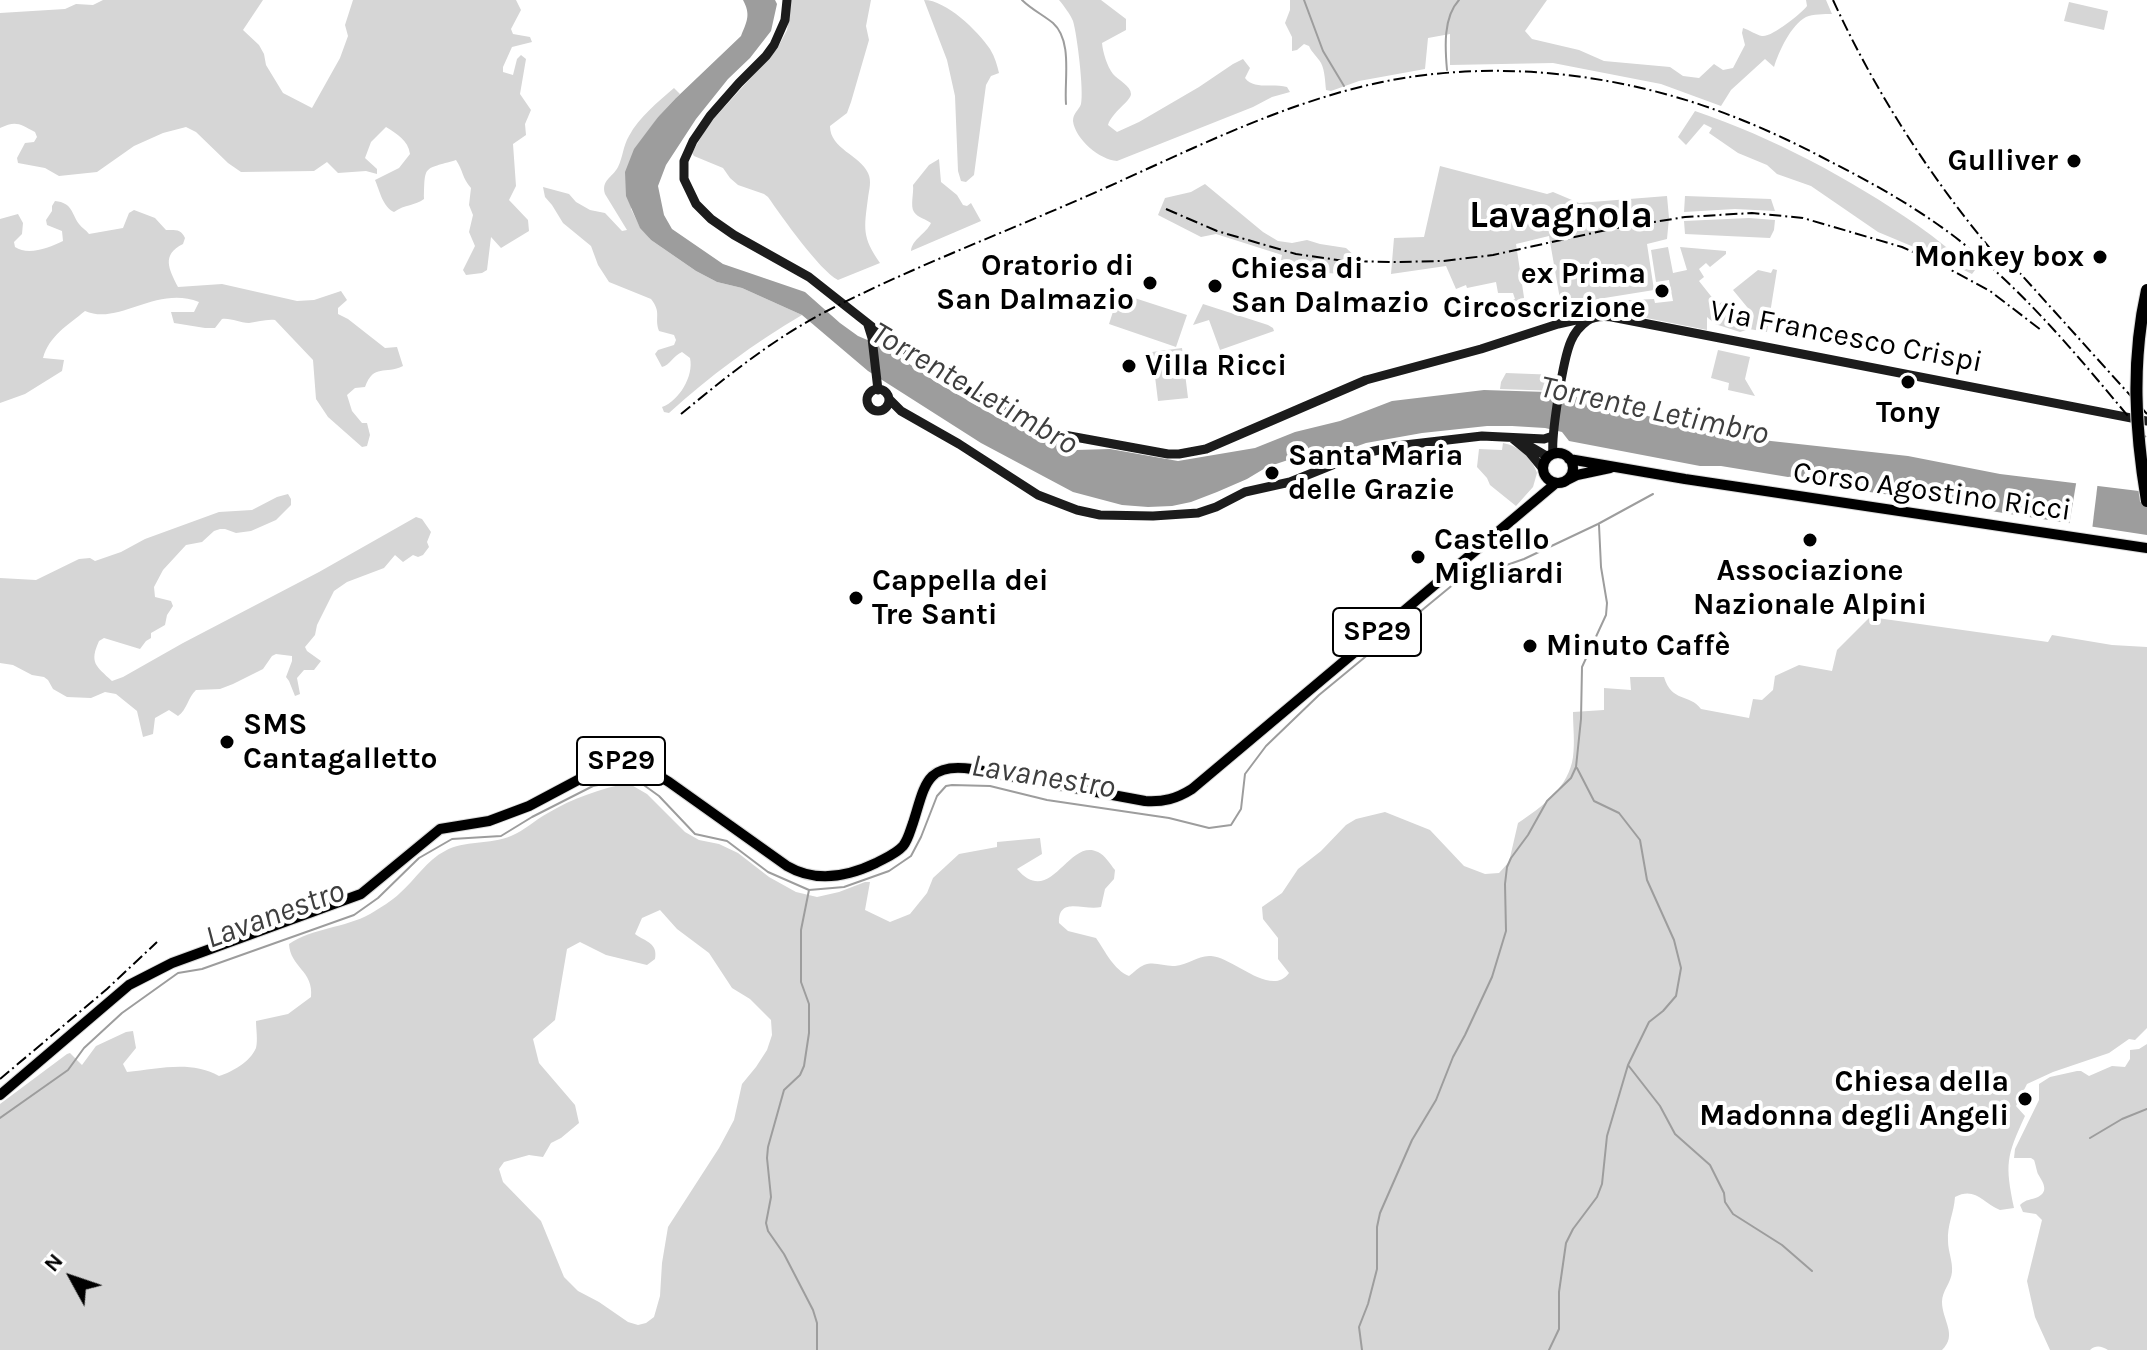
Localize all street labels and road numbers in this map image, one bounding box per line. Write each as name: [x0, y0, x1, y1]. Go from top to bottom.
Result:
street label: Via Francesco Crispi: [1707, 293, 1985, 381]
street label: Corso Agostino Ricci: [1791, 455, 2073, 529]
road number: SP29: [1333, 608, 1421, 656]
road number: SP29: [577, 737, 665, 785]

